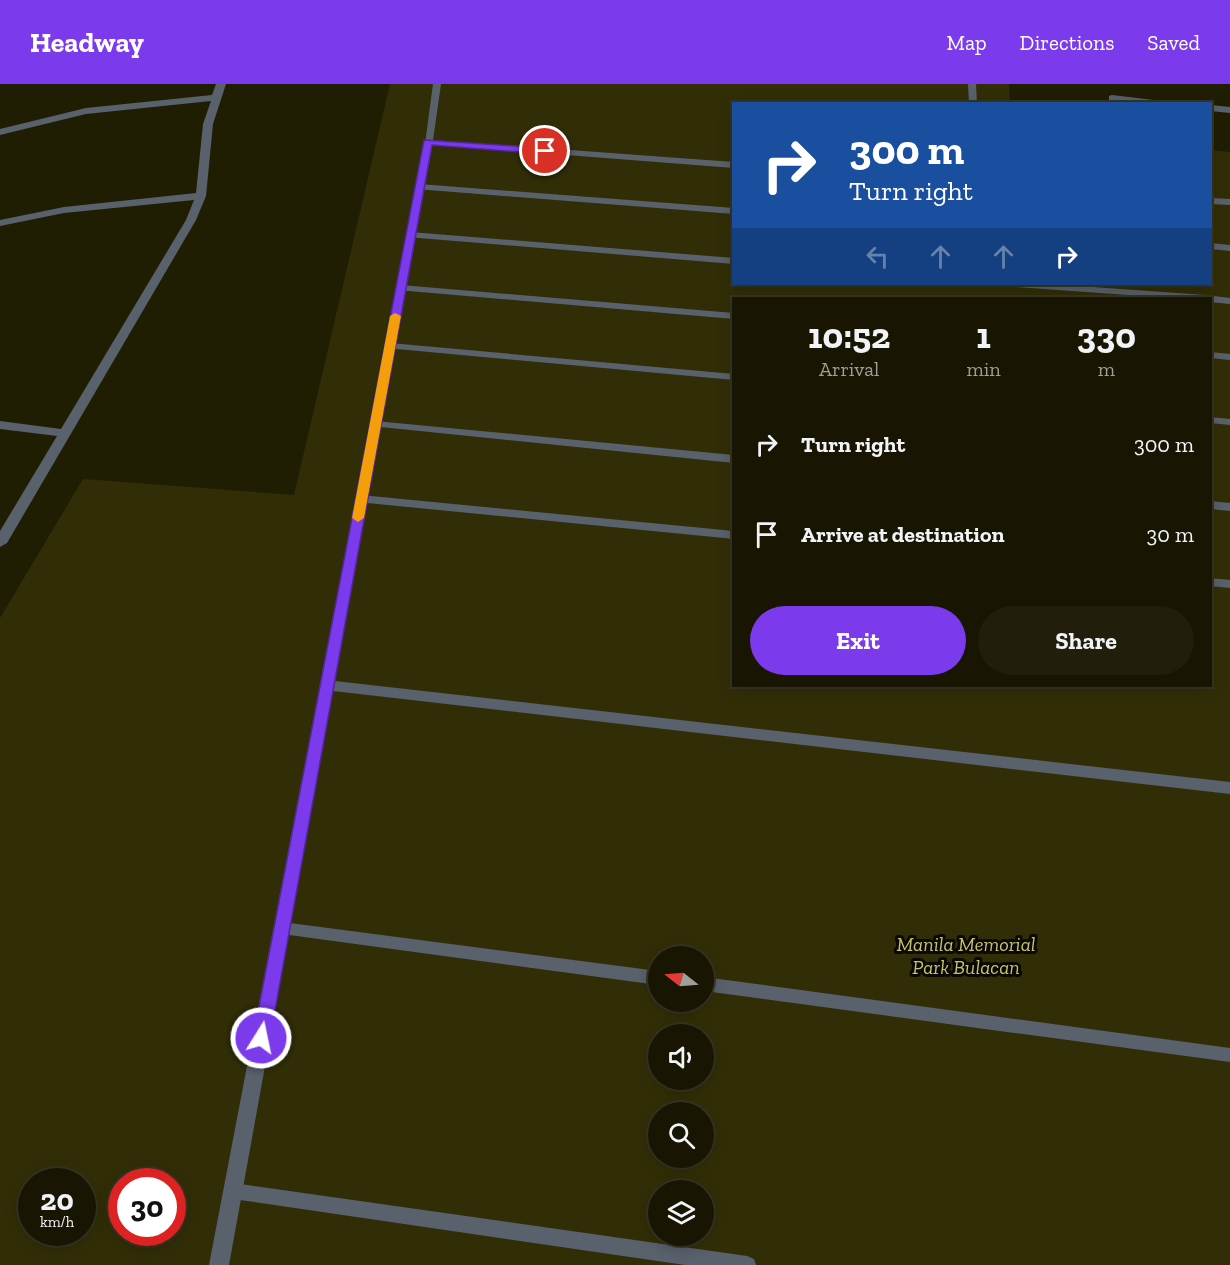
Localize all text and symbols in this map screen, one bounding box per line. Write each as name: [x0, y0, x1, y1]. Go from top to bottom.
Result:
text: Headway: [30, 26, 144, 59]
text: Map: [947, 30, 987, 55]
text: Directions: [1020, 30, 1114, 55]
text: Saved: [1147, 30, 1200, 55]
text: 300 m: [849, 124, 964, 175]
pin: [519, 125, 570, 176]
icon: right: [750, 126, 828, 204]
icon: arrive: [528, 134, 561, 167]
text: Turn right: [849, 175, 973, 207]
icon: left: [861, 240, 894, 273]
icon: ahead: [924, 240, 957, 273]
icon: ahead: [987, 240, 1020, 273]
icon: right: [1050, 240, 1083, 273]
text: 10:52: [808, 314, 890, 357]
text: 1: [976, 314, 991, 357]
text: 330: [1077, 314, 1136, 357]
text: Arrival: [819, 357, 879, 381]
text: min: [966, 357, 1001, 381]
text: m: [1098, 357, 1115, 381]
icon: right: [750, 428, 783, 461]
text: Turn right: [801, 431, 905, 458]
text: 300 m: [1134, 431, 1194, 458]
icon: arrive: [750, 518, 783, 551]
text: Arrive at destination: [801, 521, 1004, 548]
text: 30 m: [1147, 521, 1194, 548]
button: Exit: [750, 606, 966, 675]
button: Share: [978, 606, 1194, 675]
park label: Manila Memorial Park Bulacan: [896, 932, 1036, 979]
north arrow: [648, 946, 714, 1012]
map controls: [648, 946, 714, 1246]
position arrow: [229, 1006, 293, 1070]
button: sound: [648, 1024, 714, 1090]
button: search: [648, 1102, 714, 1168]
speed limit sign: 30: [108, 1168, 186, 1246]
button: layers: [648, 1180, 714, 1246]
text: 20: [40, 1182, 74, 1218]
text: km/h: [40, 1213, 74, 1231]

